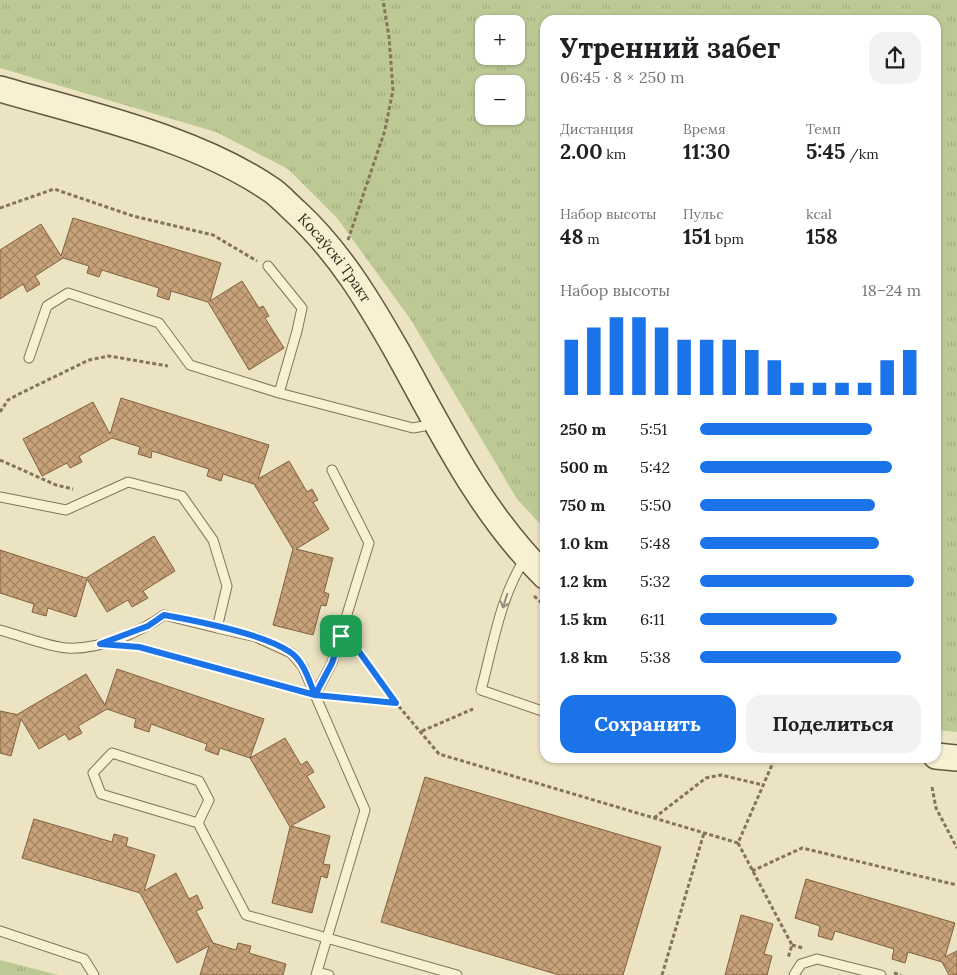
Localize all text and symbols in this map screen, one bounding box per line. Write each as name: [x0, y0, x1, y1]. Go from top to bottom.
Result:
map controls: [475, 15, 525, 125]
button: +: [475, 15, 525, 65]
text: Утренний забег: [560, 30, 781, 66]
button: share: [869, 32, 921, 84]
text: 06:45 · 8 × 250 m: [560, 67, 685, 87]
button: −: [475, 75, 525, 125]
text: Дистанция: [560, 120, 634, 138]
text: Время: [683, 120, 726, 138]
text: Темп: [806, 120, 841, 138]
text: 2.00: [560, 138, 602, 165]
text: 11:30: [683, 138, 730, 165]
text: 5:45: [806, 138, 845, 165]
text: km: [602, 145, 626, 163]
text: /km: [845, 145, 879, 163]
text: Набор высоты: [560, 205, 656, 223]
text: Пульс: [683, 205, 724, 223]
text: kcal: [806, 205, 832, 223]
street label: Косаўскі Тракт: [294, 209, 376, 306]
text: 48: [560, 223, 584, 250]
text: 151: [683, 223, 711, 250]
text: 158: [806, 223, 838, 250]
text: m: [584, 230, 600, 248]
text: bpm: [711, 230, 744, 248]
text: Набор высоты: [560, 280, 670, 300]
text: 18–24 m: [862, 280, 921, 300]
text: 250 m: [560, 419, 606, 439]
text: 5:51: [640, 419, 667, 439]
text: 500 m: [560, 457, 608, 477]
text: 5:42: [640, 457, 670, 477]
text: 750 m: [560, 495, 605, 515]
text: 5:50: [640, 495, 671, 515]
text: 1.0 km: [560, 533, 609, 553]
text: 5:48: [640, 533, 670, 553]
text: 1.2 km: [560, 571, 607, 591]
text: 5:32: [640, 571, 670, 591]
one-way arrow: [500, 592, 509, 608]
text: 1.5 km: [560, 609, 607, 629]
text: 6:11: [640, 609, 665, 629]
pin: [320, 615, 362, 657]
icon: arrive: [327, 622, 355, 650]
text: 1.8 km: [560, 647, 608, 667]
text: 5:38: [640, 647, 671, 667]
button: Сохранить: [560, 695, 736, 753]
button: Поделиться: [746, 695, 921, 753]

